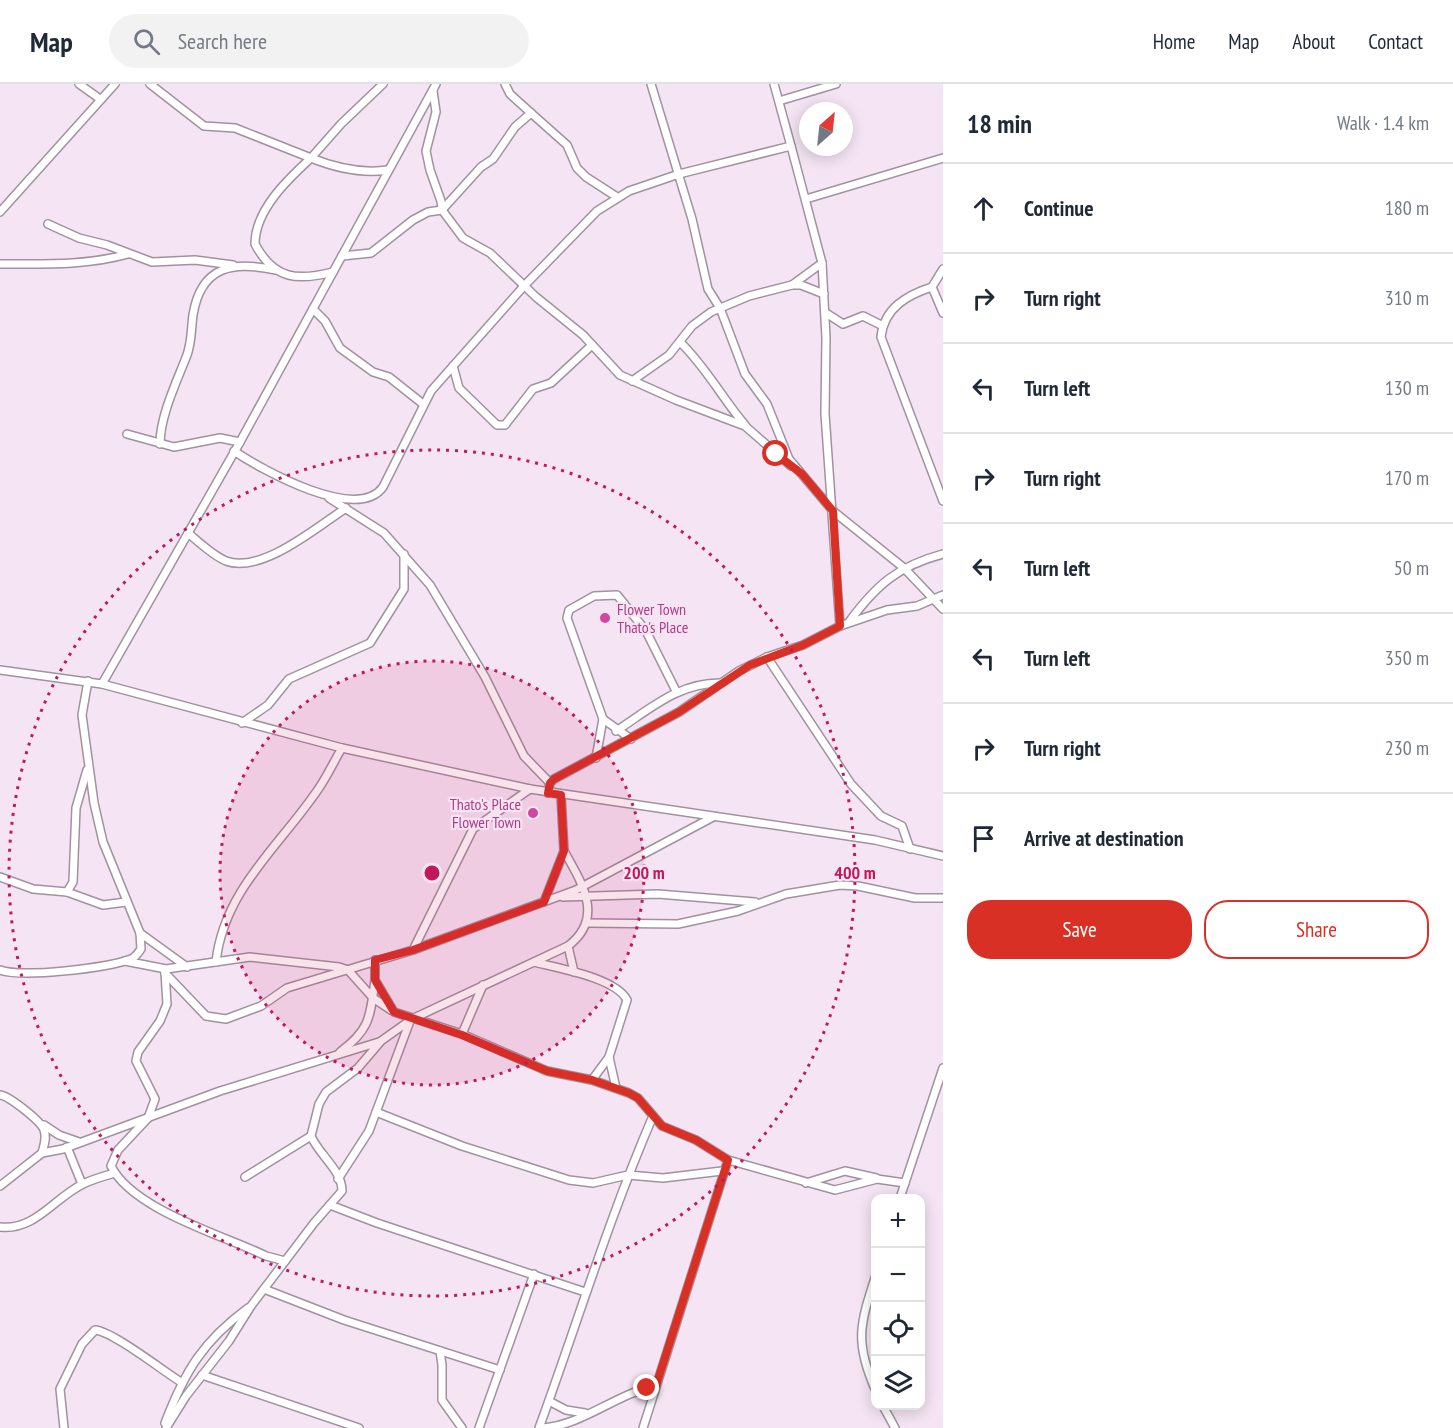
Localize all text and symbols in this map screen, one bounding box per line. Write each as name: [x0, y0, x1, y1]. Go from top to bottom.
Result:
search box: [109, 14, 529, 68]
text: Map: [30, 23, 73, 60]
icon: search: [130, 25, 163, 58]
text: Search here: [178, 27, 267, 55]
text: Home: [1153, 28, 1195, 55]
text: Map: [1228, 28, 1259, 55]
text: About: [1292, 28, 1335, 55]
text: Contact: [1368, 28, 1423, 55]
north arrow: [799, 102, 853, 156]
text: 18 min: [967, 107, 1032, 140]
text: Walk · 1.4 km: [1337, 110, 1429, 136]
icon: ahead: [967, 192, 1000, 225]
text: Continue: [1024, 194, 1094, 222]
text: 180 m: [1385, 195, 1429, 221]
icon: right: [967, 282, 1000, 315]
text: Turn right: [1024, 284, 1101, 312]
text: 310 m: [1385, 285, 1429, 311]
icon: left: [967, 372, 1000, 405]
text: Turn left: [1024, 374, 1090, 402]
text: 130 m: [1385, 375, 1429, 401]
route start: [762, 440, 788, 466]
icon: right: [967, 462, 1000, 495]
text: Turn right: [1024, 464, 1101, 492]
text: 170 m: [1385, 465, 1429, 491]
icon: left: [967, 552, 1000, 585]
text: Turn left: [1024, 554, 1090, 582]
text: 50 m: [1394, 555, 1429, 581]
place label: Flower Town Thato's Place: [617, 599, 688, 637]
marker: Flower Town Thato's Place: [598, 611, 612, 625]
icon: left: [967, 642, 1000, 675]
text: Turn left: [1024, 644, 1090, 672]
text: 350 m: [1385, 645, 1429, 671]
icon: right: [967, 732, 1000, 765]
text: Turn right: [1024, 734, 1101, 762]
text: 230 m: [1385, 735, 1429, 761]
place label: Thato's Place Flower Town: [450, 794, 521, 832]
marker: Thato's Place Flower Town: [526, 806, 540, 820]
icon: arrive: [967, 822, 1000, 855]
text: Arrive at destination: [1024, 824, 1184, 852]
text: 200 m: [623, 861, 665, 884]
text: 400 m: [834, 861, 876, 884]
centre of rings: [422, 863, 442, 883]
button: Save: [967, 900, 1192, 959]
button: Share: [1204, 900, 1429, 959]
map controls: [871, 1194, 925, 1410]
button: +: [871, 1194, 925, 1248]
button: −: [871, 1248, 925, 1302]
button: locate: [871, 1302, 925, 1356]
button: layers: [871, 1356, 925, 1410]
route end: [633, 1374, 659, 1400]

